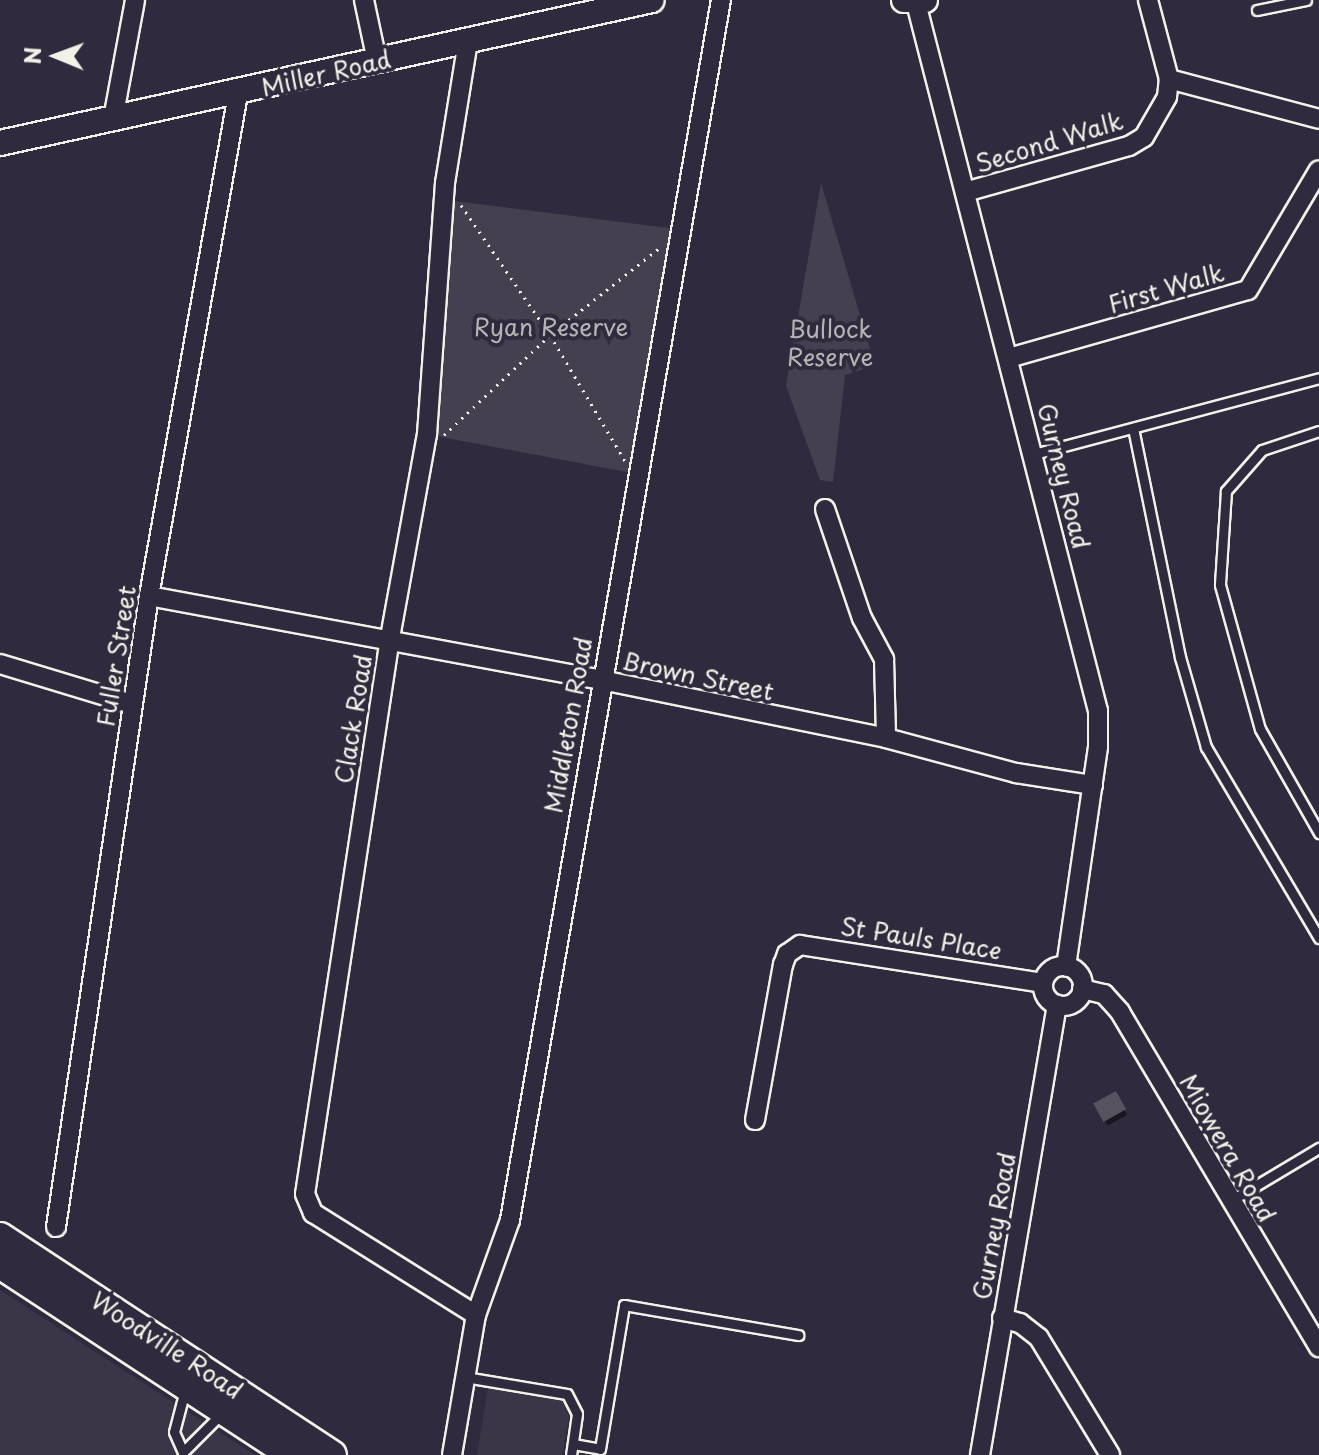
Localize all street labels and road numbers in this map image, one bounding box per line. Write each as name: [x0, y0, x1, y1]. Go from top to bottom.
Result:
street label: Miller Road: [258, 44, 394, 102]
street label: Second Walk: [972, 106, 1126, 178]
street label: First Walk: [1105, 258, 1227, 318]
street label: Gurney Road: [1032, 399, 1096, 553]
street label: Fuller Street: [90, 582, 142, 730]
street label: Middleton Road: [538, 635, 598, 815]
street label: Brown Street: [620, 646, 776, 706]
street label: Clack Road: [328, 652, 378, 786]
street label: St Pauls Place: [839, 911, 1003, 965]
street label: Miowera Road: [1174, 1069, 1282, 1227]
street label: Gurney Road: [967, 1149, 1021, 1303]
street label: Woodville Road: [86, 1285, 248, 1405]

